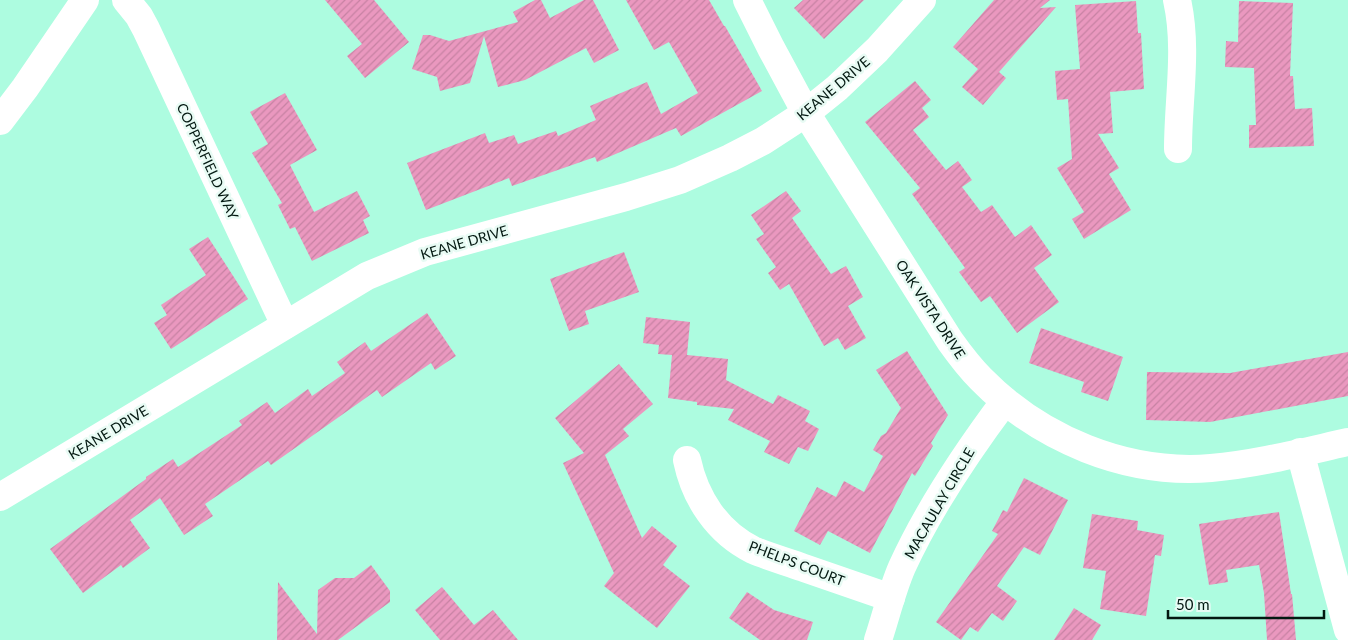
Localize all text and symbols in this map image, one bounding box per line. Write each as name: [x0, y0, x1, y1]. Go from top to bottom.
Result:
street label: KEANE DRIVE: [793, 53, 873, 123]
street label: COPPERFIELD WAY: [174, 100, 243, 222]
street label: KEANE DRIVE: [418, 221, 510, 263]
street label: OAK VISTA DRIVE: [893, 256, 969, 362]
street label: KEANE DRIVE: [65, 402, 151, 462]
street label: MACAULAY CIRCLE: [900, 445, 978, 561]
street label: PHELPS COURT: [747, 537, 848, 589]
scale bar: [1168, 588, 1324, 620]
text: 50 m: [1176, 595, 1210, 613]

